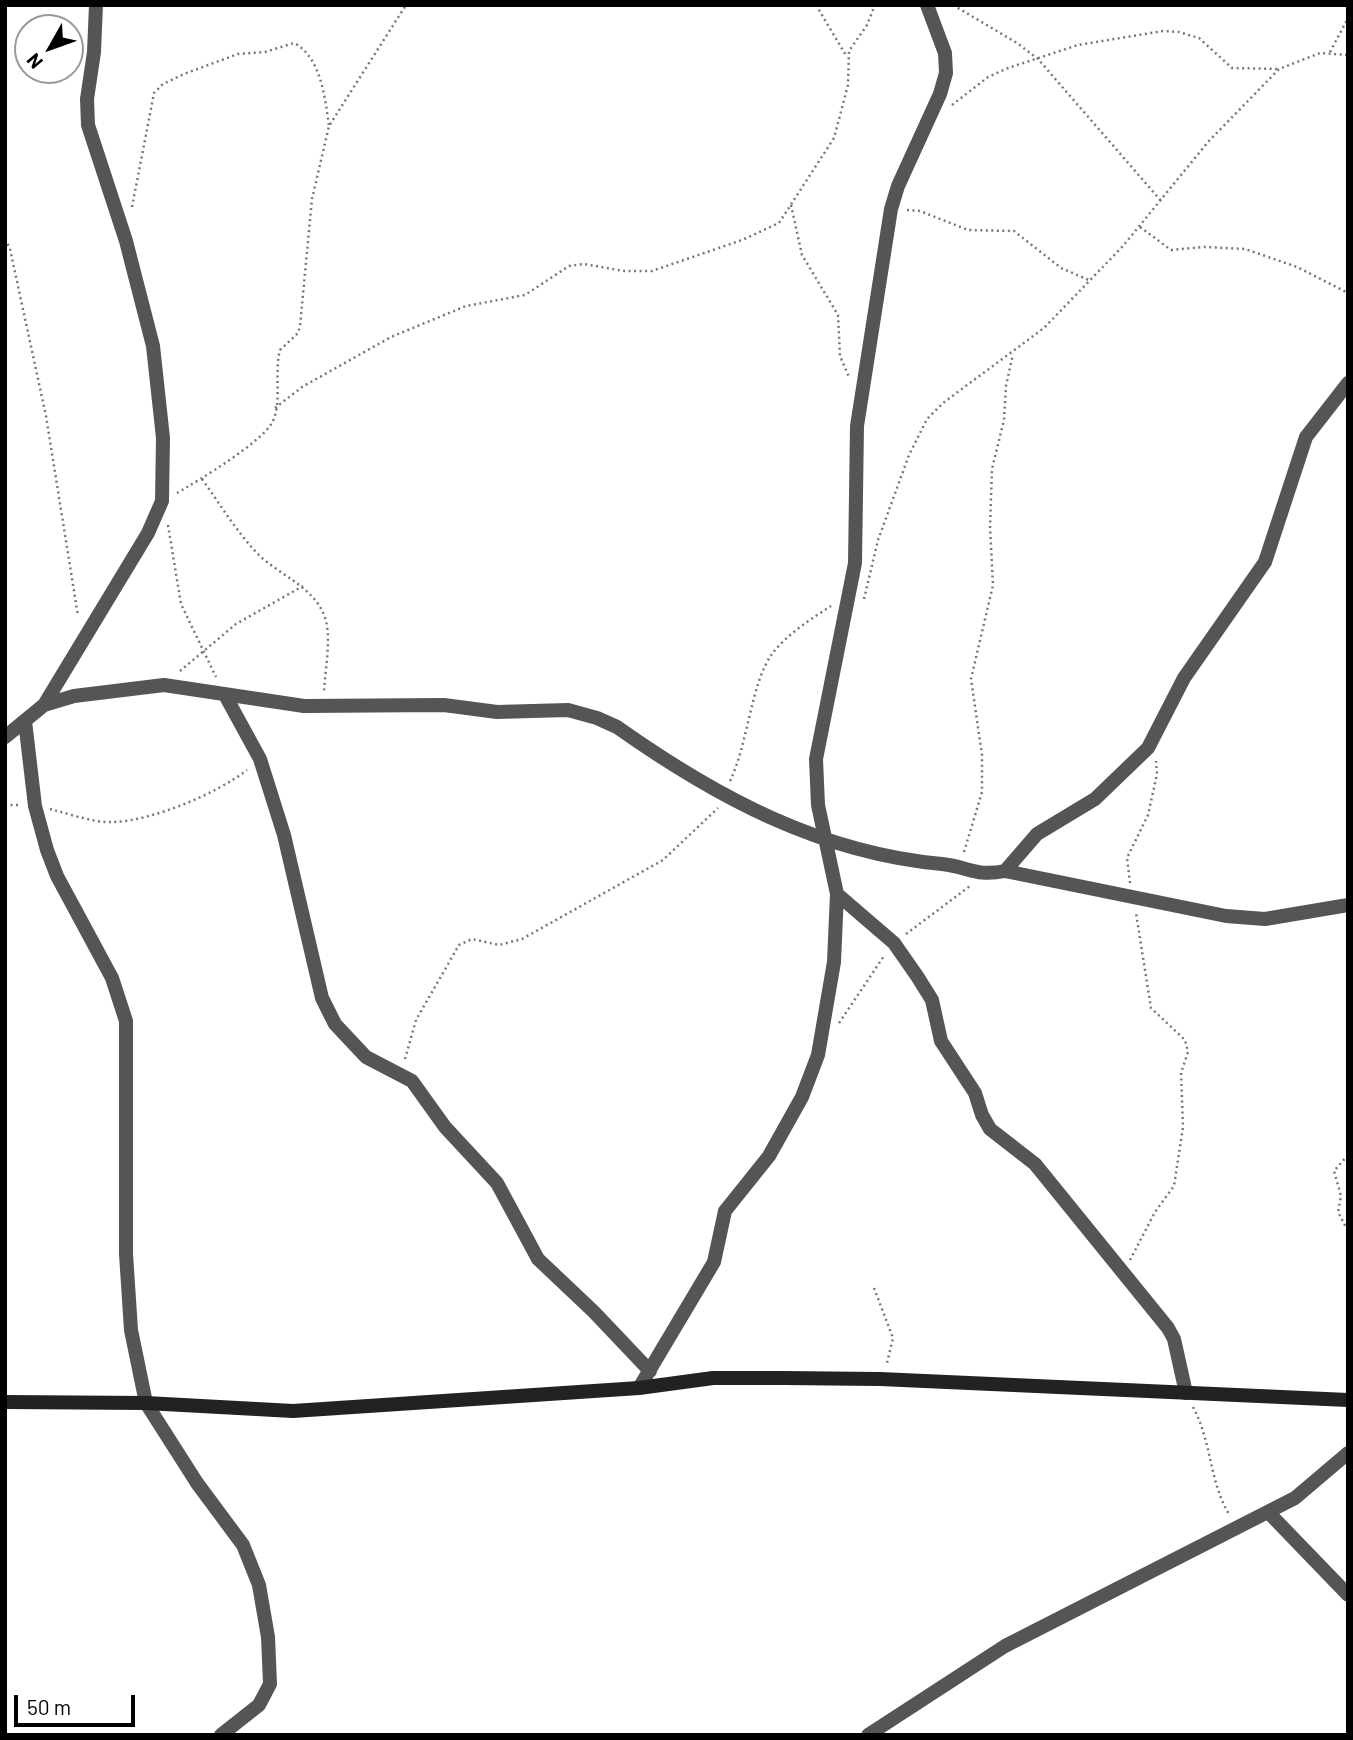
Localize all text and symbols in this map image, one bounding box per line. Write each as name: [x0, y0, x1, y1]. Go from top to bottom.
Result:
north arrow: [14, 14, 84, 84]
text: N: [21, 49, 47, 74]
scale bar: [18, 1680, 138, 1724]
text: 50 m: [27, 1694, 71, 1719]

